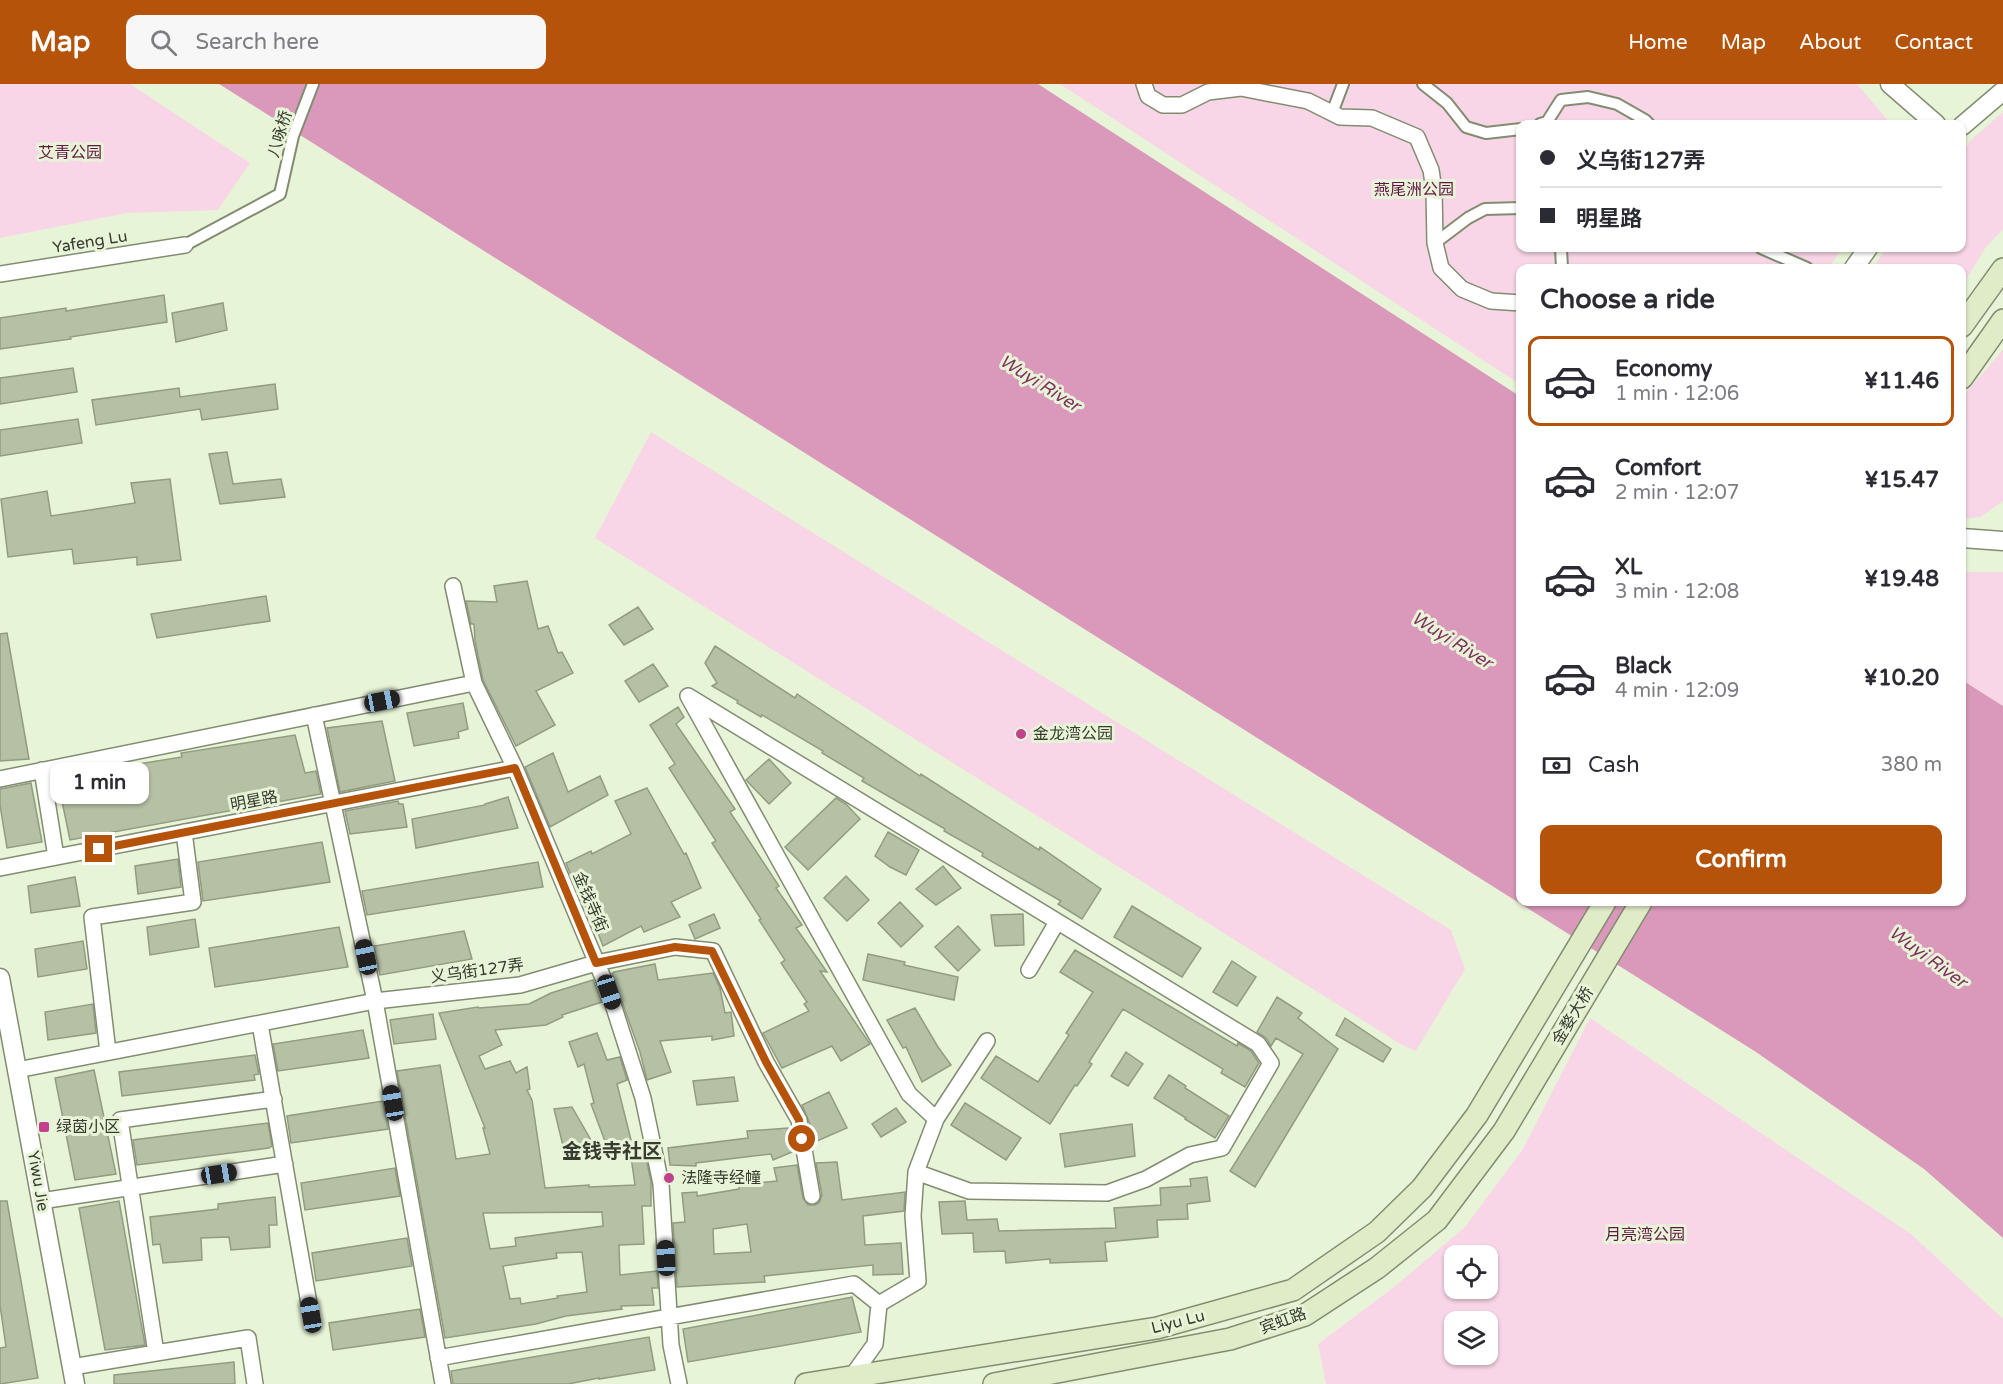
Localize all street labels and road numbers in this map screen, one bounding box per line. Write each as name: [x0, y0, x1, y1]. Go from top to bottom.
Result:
street label: 八咏桥: [263, 108, 297, 160]
street label: Yafeng Lu: [51, 226, 129, 258]
street label: 明星路: [229, 787, 279, 815]
street label: 金钱寺街: [568, 869, 612, 935]
street label: 义乌街127弄: [429, 955, 525, 987]
street label: 金婺大桥: [1548, 983, 1598, 1049]
street label: Yiwu Jie: [23, 1149, 53, 1213]
street label: 宾虹路: [1257, 1303, 1309, 1339]
street label: Liyu Lu: [1149, 1306, 1207, 1338]

